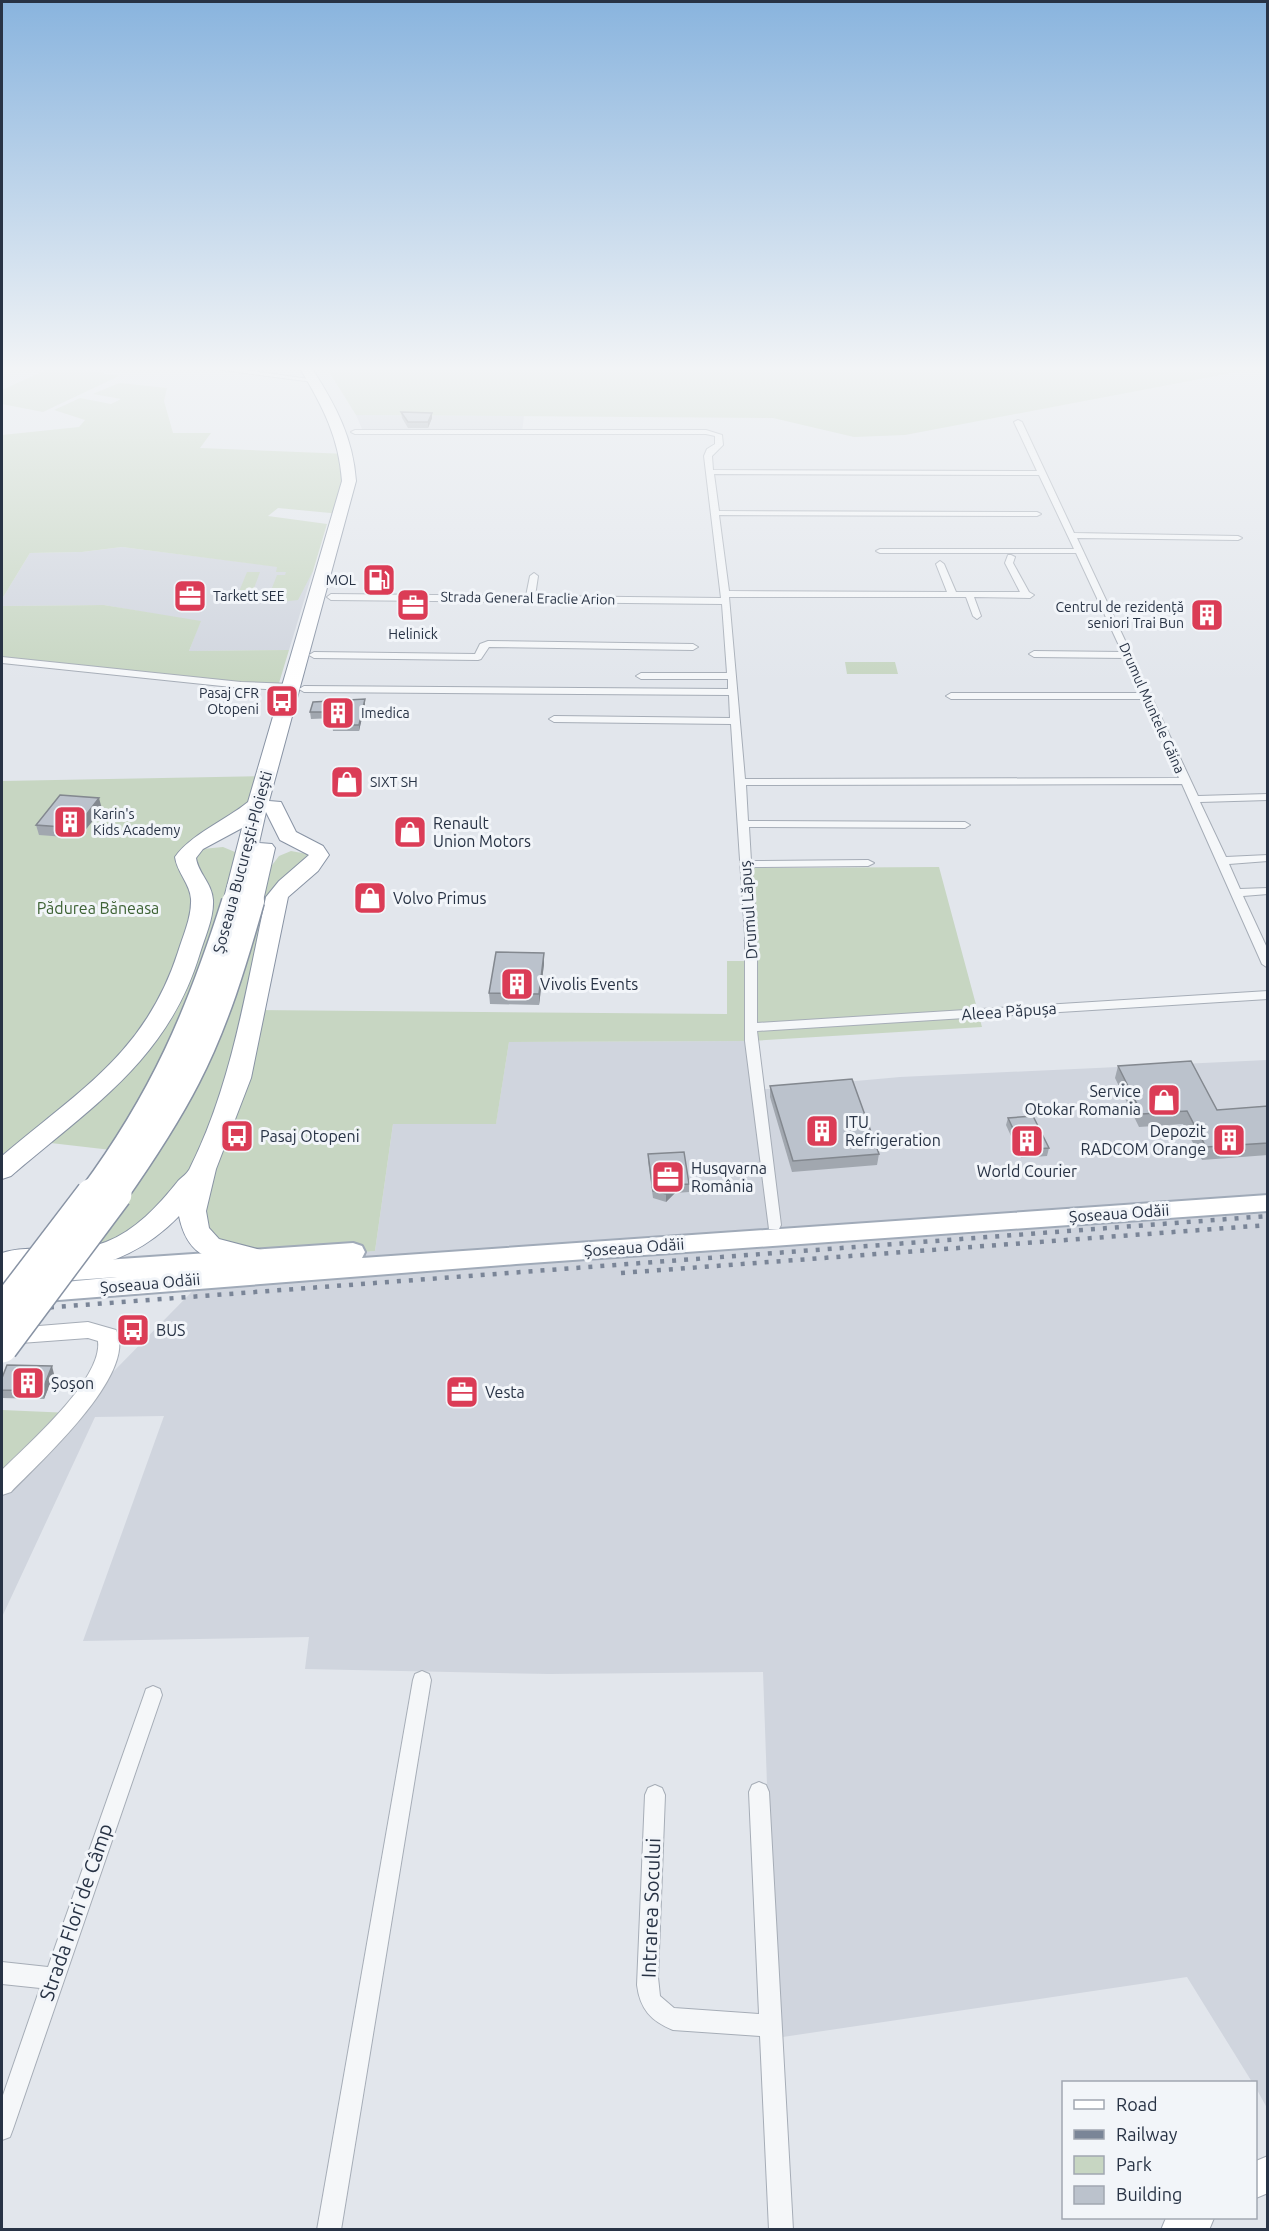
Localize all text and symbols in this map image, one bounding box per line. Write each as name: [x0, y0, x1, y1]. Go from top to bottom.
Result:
fuel station icon: MOL: [361, 562, 397, 598]
place label: MOL: [326, 572, 356, 588]
office icon: Tarkett SEE: [172, 578, 208, 614]
office icon: Helinick: [395, 587, 431, 623]
place label: Tarkett SEE: [213, 588, 285, 604]
street label: Strada General Eraclie Arion: [440, 588, 616, 608]
building icon: Centrul de rezidență seniori Trai Bun: [1189, 597, 1225, 633]
place label: Centrul de rezidență seniori Trai Bun: [1055, 599, 1184, 631]
place label: Helinick: [388, 626, 438, 642]
street label: Drumul Muntele Găina: [1116, 640, 1188, 776]
bus stop icon: Pasaj CFR Otopeni: [264, 683, 300, 719]
place label: Pasaj CFR Otopeni: [199, 685, 259, 717]
building icon: Imedica: [320, 695, 356, 731]
place label: Imedica: [361, 705, 410, 721]
shop icon: SIXT SH: [329, 764, 365, 800]
street label: Șoseaua București-Ploiești: [209, 769, 275, 955]
place label: SIXT SH: [370, 774, 418, 790]
building icon: Karin's Kids Academy: [52, 804, 88, 840]
place label: Karin's Kids Academy: [93, 806, 180, 838]
shop icon: Renault Union Motors: [392, 814, 428, 850]
place label: Renault Union Motors: [433, 814, 531, 850]
street label: Drumul Lăpuș: [736, 860, 760, 960]
shop icon: Volvo Primus: [352, 880, 388, 916]
place label: Volvo Primus: [393, 889, 486, 907]
park label: Pădurea Băneasa: [37, 899, 159, 917]
building icon: Vivolis Events: [499, 966, 535, 1002]
place label: Vivolis Events: [540, 975, 638, 993]
street label: Aleea Păpușa: [961, 999, 1057, 1023]
place label: Service Otokar Romania: [1024, 1082, 1141, 1118]
shop icon: Service Otokar Romania: [1146, 1082, 1182, 1118]
building icon: ITU Refrigeration: [804, 1113, 840, 1149]
place label: ITU Refrigeration: [845, 1113, 941, 1149]
bus stop icon: Pasaj Otopeni: [219, 1118, 255, 1154]
place label: Depozit RADCOM Orange: [1080, 1122, 1207, 1158]
building icon: Depozit RADCOM Orange: [1211, 1122, 1247, 1158]
building icon: World Courier: [1009, 1123, 1045, 1159]
place label: Pasaj Otopeni: [260, 1127, 360, 1145]
office icon: Husqvarna România: [650, 1159, 686, 1195]
place label: Husqvarna România: [691, 1159, 767, 1195]
place label: World Courier: [977, 1162, 1077, 1180]
street label: Șoseaua Odăii: [1068, 1201, 1170, 1225]
street label: Șoseaua Odăii: [583, 1235, 685, 1259]
street label: Șoseaua Odăii: [99, 1270, 201, 1296]
bus stop icon: BUS: [115, 1312, 151, 1348]
place label: BUS: [156, 1321, 185, 1339]
building icon: Șoșon: [10, 1365, 46, 1401]
place label: Șoșon: [51, 1374, 94, 1392]
office icon: Vesta: [444, 1374, 480, 1410]
place label: Vesta: [485, 1383, 525, 1401]
street label: Strada Flori de Câmp: [34, 1820, 117, 2004]
street label: Intrarea Socului: [637, 1838, 664, 1978]
legend: [1062, 2081, 1257, 2219]
text: Road: [1116, 2094, 1158, 2114]
text: Railway: [1116, 2124, 1178, 2144]
text: Park: [1116, 2154, 1152, 2174]
text: Building: [1116, 2184, 1182, 2204]

